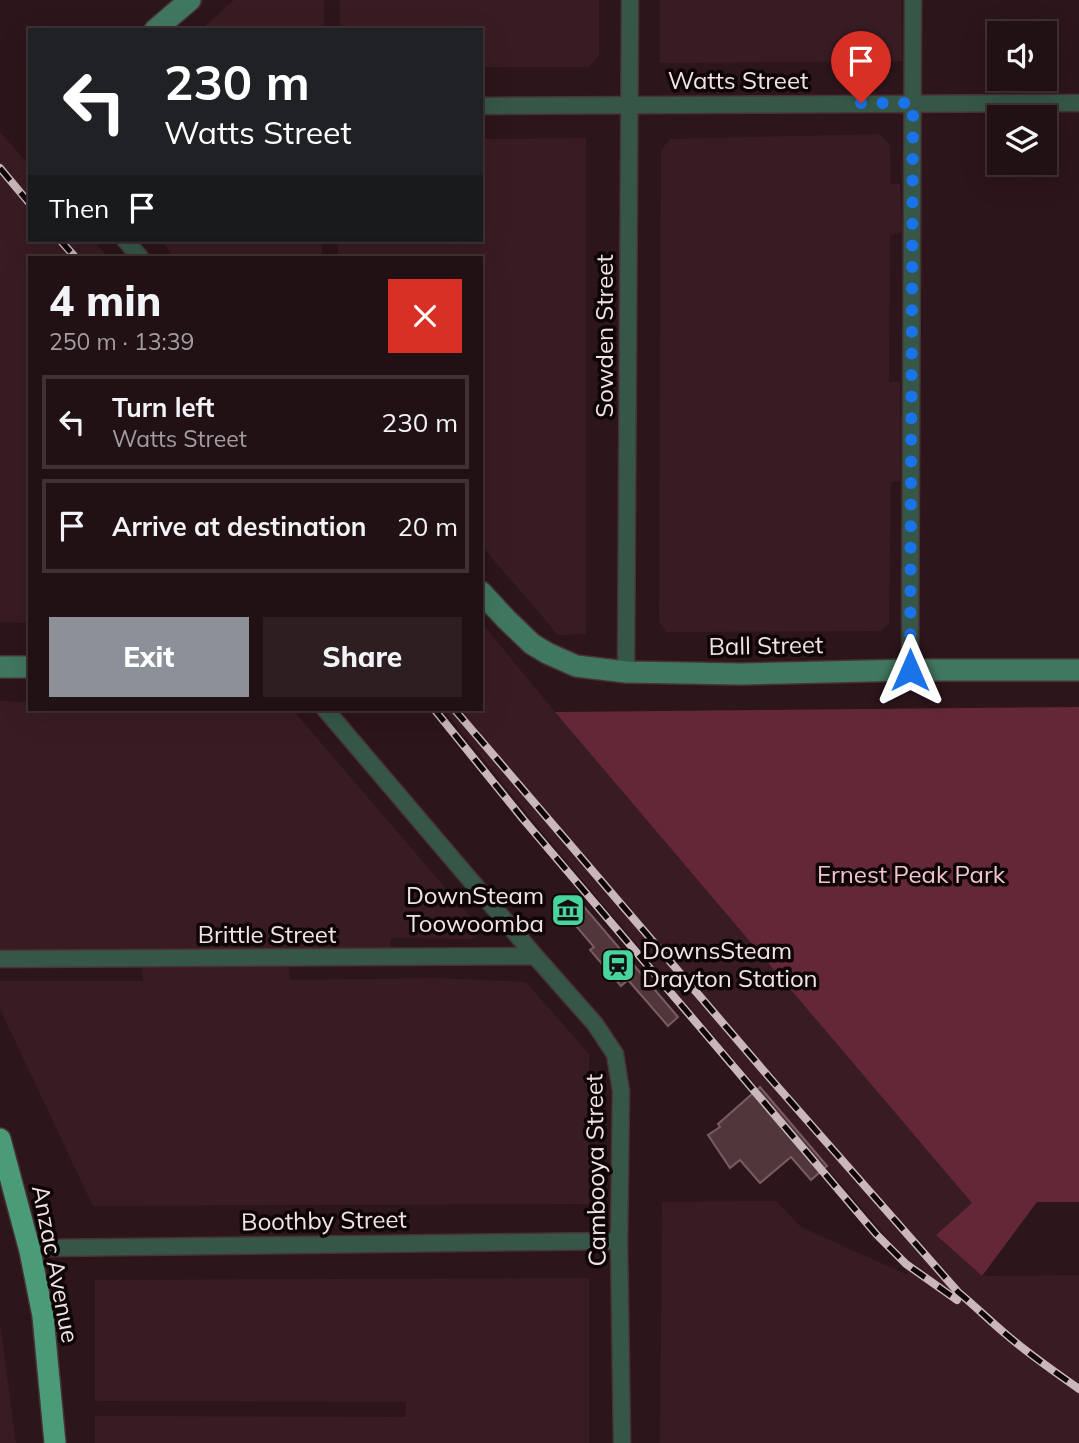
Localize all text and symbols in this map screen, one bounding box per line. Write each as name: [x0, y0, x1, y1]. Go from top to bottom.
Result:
map controls: [987, 21, 1057, 175]
button: sound: [987, 21, 1057, 91]
pin: [831, 31, 891, 103]
icon: arrive: [842, 42, 880, 80]
text: 230 m: [164, 51, 310, 112]
icon: left: [49, 56, 140, 147]
street label: Watts Street: [668, 65, 808, 95]
button: layers: [987, 105, 1057, 175]
text: Watts Street: [164, 112, 352, 152]
icon: arrive: [123, 189, 161, 227]
text: Then: [49, 192, 109, 225]
street label: Sowden Street: [589, 254, 619, 418]
text: 4 min: [49, 274, 162, 327]
button: close: [388, 279, 462, 353]
text: 250 m · 13:39: [49, 327, 194, 356]
text: Turn left: [112, 391, 214, 424]
icon: left: [53, 403, 91, 441]
text: 230 m: [382, 406, 458, 439]
text: Watts Street: [112, 424, 247, 453]
icon: arrive: [53, 507, 91, 545]
text: Arrive at destination: [112, 510, 367, 543]
text: 20 m: [397, 510, 458, 543]
button: Exit: [49, 617, 249, 697]
button: Share: [263, 617, 462, 697]
street label: Ball Street: [708, 629, 824, 661]
position arrow: [873, 633, 947, 707]
park label: Ernest Peak Park: [817, 859, 1006, 889]
place label: DownSteam Toowoomba: [406, 880, 544, 938]
museum icon: DownSteam Toowoomba: [549, 891, 587, 929]
street label: Brittle Street: [198, 919, 336, 949]
place label: DownsSteam Drayton Station: [642, 935, 818, 993]
station icon: DownsSteam Drayton Station: [599, 946, 637, 984]
street label: Cambooya Street: [578, 1073, 612, 1267]
street label: Anzac Avenue: [26, 1182, 86, 1345]
street label: Boothby Street: [241, 1204, 407, 1236]

